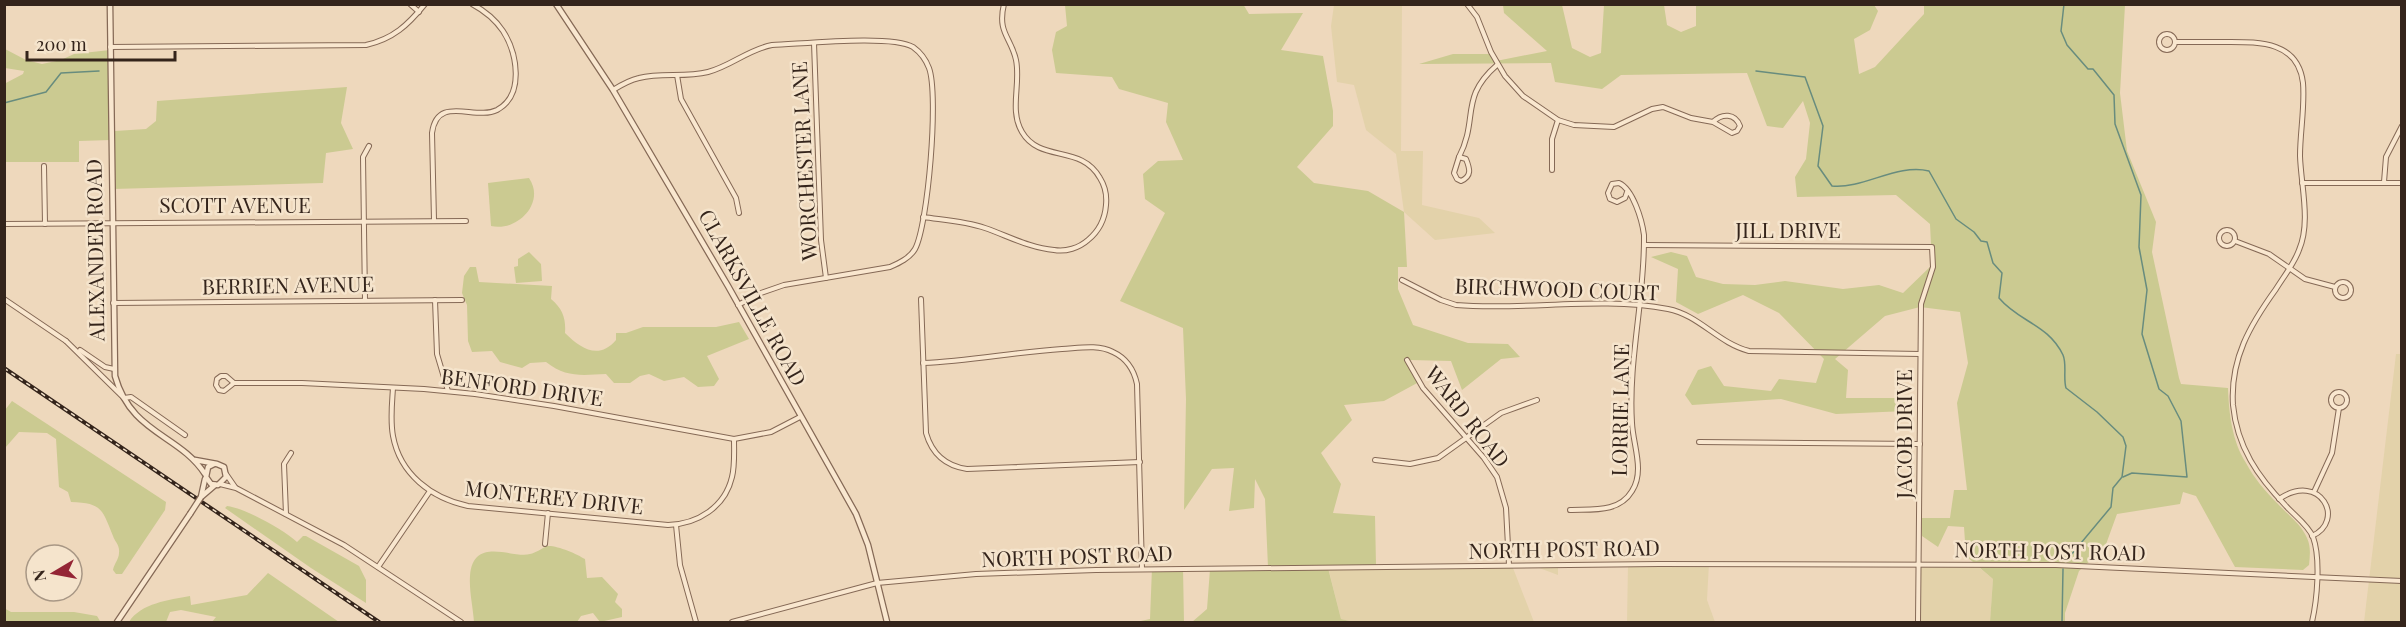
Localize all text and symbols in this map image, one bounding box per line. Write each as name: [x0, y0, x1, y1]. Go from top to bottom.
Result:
scale bar: [27, 24, 176, 62]
text: 200 m: [36, 32, 87, 56]
street label: WORCHESTER LANE: [784, 61, 822, 262]
street label: ALEXANDER ROAD: [78, 159, 110, 342]
street label: SCOTT AVENUE: [159, 190, 311, 218]
street label: CLARKSVILLE ROAD: [693, 204, 814, 390]
street label: JILL DRIVE: [1734, 215, 1841, 243]
street label: BERRIEN AVENUE: [202, 268, 374, 300]
street label: BIRCHWOOD COURT: [1454, 270, 1660, 306]
street label: LORRIE LANE: [1604, 343, 1634, 477]
street label: WARD ROAD: [1420, 359, 1517, 472]
street label: BENFORD DRIVE: [439, 361, 605, 411]
street label: JACOB DRIVE: [1889, 369, 1917, 500]
street label: MONTEREY DRIVE: [464, 473, 645, 519]
street label: NORTH POST ROAD: [1468, 532, 1660, 564]
street label: NORTH POST ROAD: [1954, 534, 2146, 566]
street label: NORTH POST ROAD: [981, 538, 1173, 572]
north arrow: [24, 543, 84, 603]
text: N: [27, 568, 50, 583]

